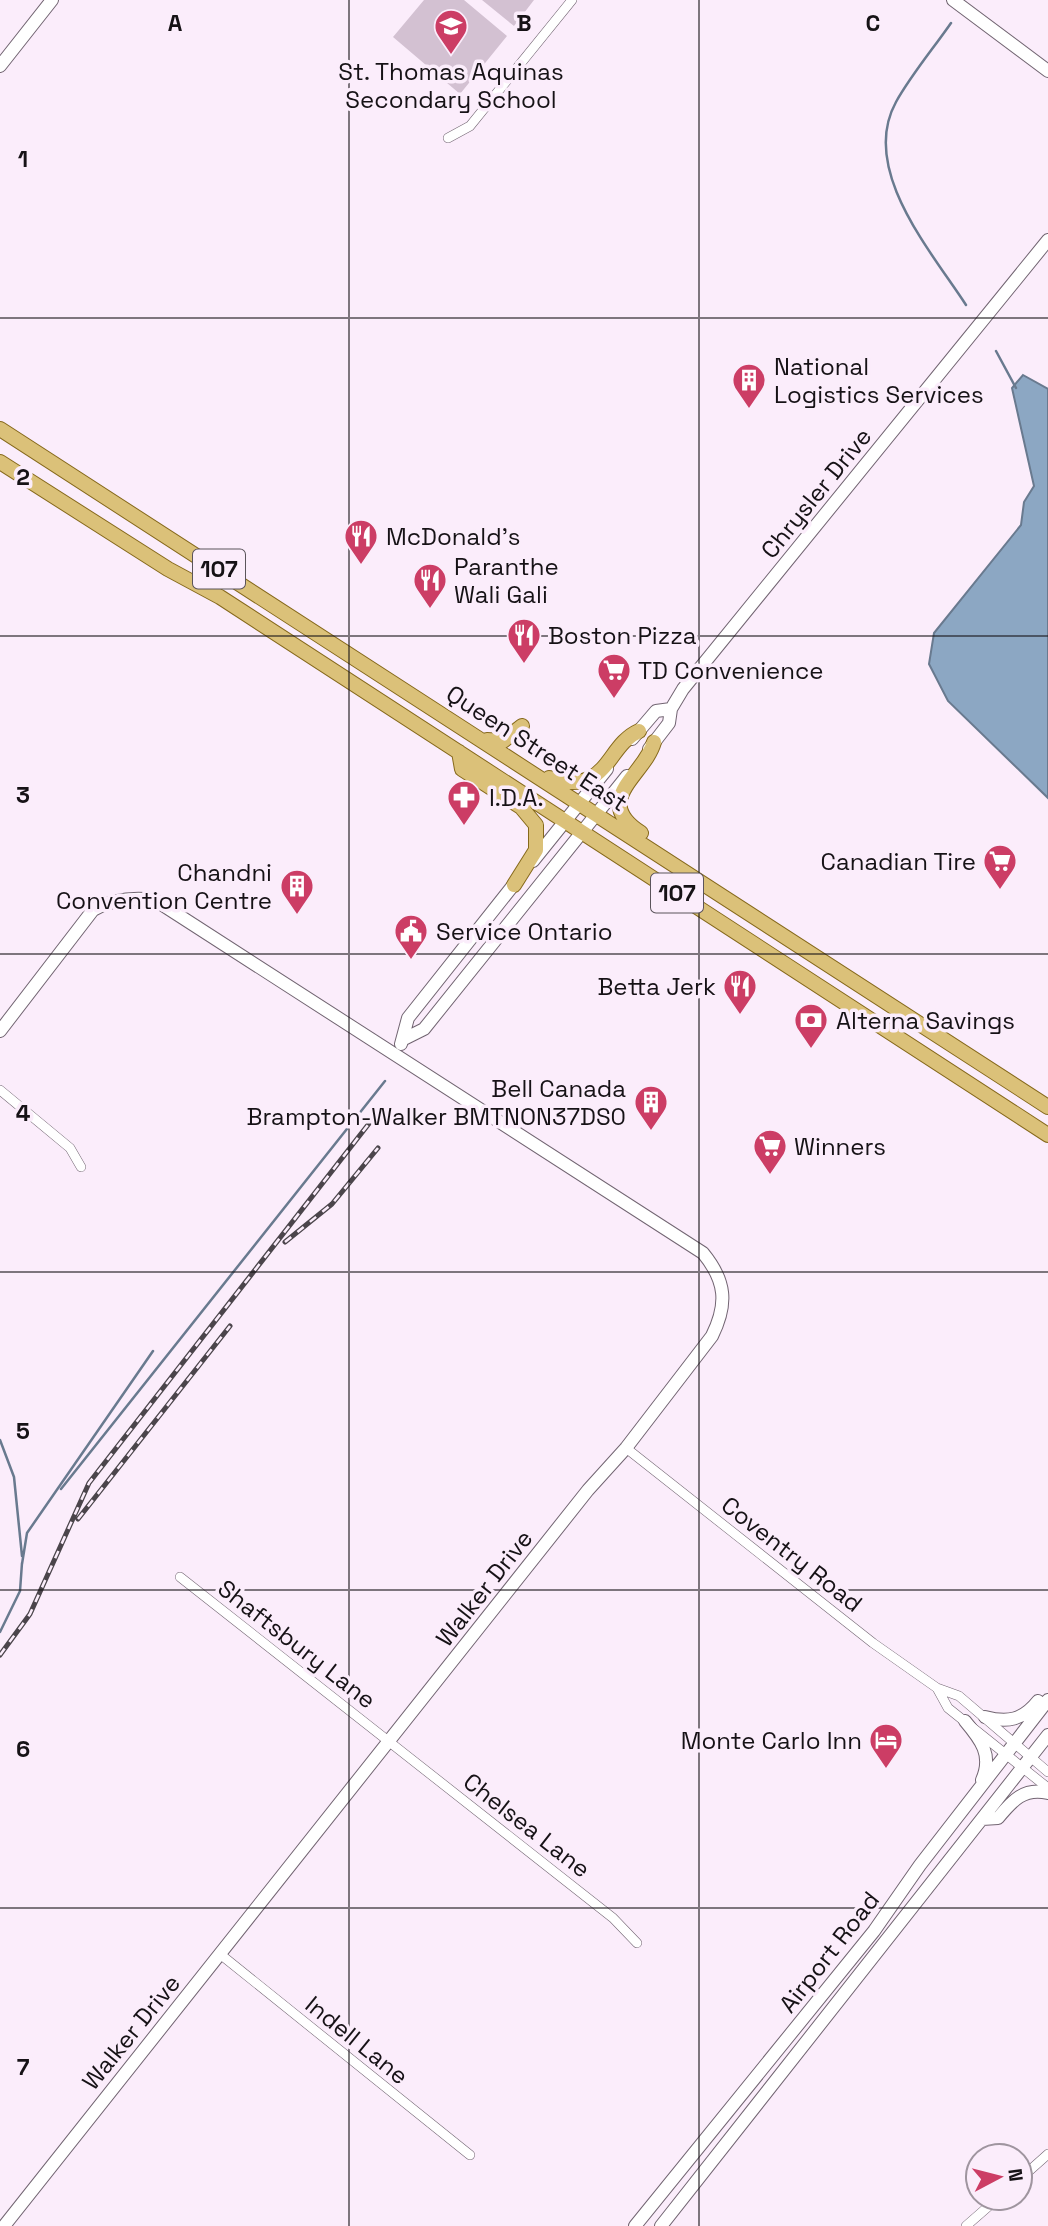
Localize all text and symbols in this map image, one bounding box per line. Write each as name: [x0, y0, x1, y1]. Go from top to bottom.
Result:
school or university icon: St. Thomas Aquinas Secondary School: [432, 7, 470, 56]
text: A: [168, 8, 183, 38]
text: B: [516, 8, 532, 38]
text: C: [866, 8, 880, 38]
place label: St. Thomas Aquinas Secondary School: [338, 56, 564, 115]
text: 1: [18, 144, 28, 174]
place label: National Logistics Services: [774, 351, 984, 410]
building icon: National Logistics Services: [730, 361, 768, 410]
street label: Chrysler Drive: [754, 421, 878, 565]
text: 2: [16, 462, 30, 492]
restaurant icon: McDonald's: [342, 517, 380, 566]
place label: McDonald's: [386, 521, 520, 552]
road number: 107: [193, 550, 245, 589]
place label: Paranthe Wali Gali: [454, 551, 559, 610]
restaurant icon: Paranthe Wali Gali: [411, 561, 449, 610]
restaurant icon: Boston Pizza: [505, 616, 543, 665]
place label: Boston Pizza: [548, 620, 697, 651]
supermarket icon: TD Convenience: [595, 651, 633, 700]
place label: TD Convenience: [638, 655, 824, 686]
street label: Queen Street East: [440, 678, 634, 818]
pharmacy icon: I.D.A.: [445, 778, 483, 827]
text: 3: [16, 780, 30, 810]
place label: I.D.A.: [489, 782, 544, 813]
supermarket icon: Canadian Tire: [981, 842, 1019, 891]
place label: Canadian Tire: [821, 846, 976, 877]
place label: Chandni Convention Centre: [56, 857, 272, 916]
building icon: Chandni Convention Centre: [278, 867, 316, 916]
road number: 107: [651, 874, 703, 912]
public building icon: Service Ontario: [392, 912, 430, 961]
place label: Service Ontario: [436, 916, 612, 947]
restaurant icon: Betta Jerk: [721, 967, 759, 1016]
place label: Betta Jerk: [597, 971, 716, 1002]
bank icon: Alterna Savings: [792, 1001, 830, 1050]
place label: Alterna Savings: [836, 1005, 1015, 1036]
place label: Bell Canada Brampton-Walker BMTNON37DS0: [247, 1073, 626, 1132]
building icon: Bell Canada Brampton-Walker BMTNON37DS0: [632, 1083, 670, 1132]
text: 4: [16, 1098, 31, 1128]
supermarket icon: Winners: [751, 1127, 789, 1176]
place label: Winners: [794, 1131, 886, 1162]
text: 5: [16, 1416, 30, 1446]
street label: Coventry Road: [715, 1489, 869, 1619]
street label: Walker Drive: [429, 1523, 539, 1653]
street label: Shaftsbury Lane: [212, 1573, 382, 1715]
hotel icon: Monte Carlo Inn: [867, 1721, 905, 1770]
place label: Monte Carlo Inn: [681, 1725, 862, 1756]
text: 6: [16, 1734, 30, 1764]
street label: Chelsea Lane: [457, 1766, 597, 1884]
street label: Airport Road: [772, 1885, 886, 2019]
street label: Walker Drive: [75, 1968, 187, 2096]
street label: Indell Lane: [299, 1989, 415, 2091]
text: 7: [17, 2052, 30, 2082]
north arrow: [964, 2142, 1034, 2212]
text: N: [1002, 2167, 1029, 2183]

